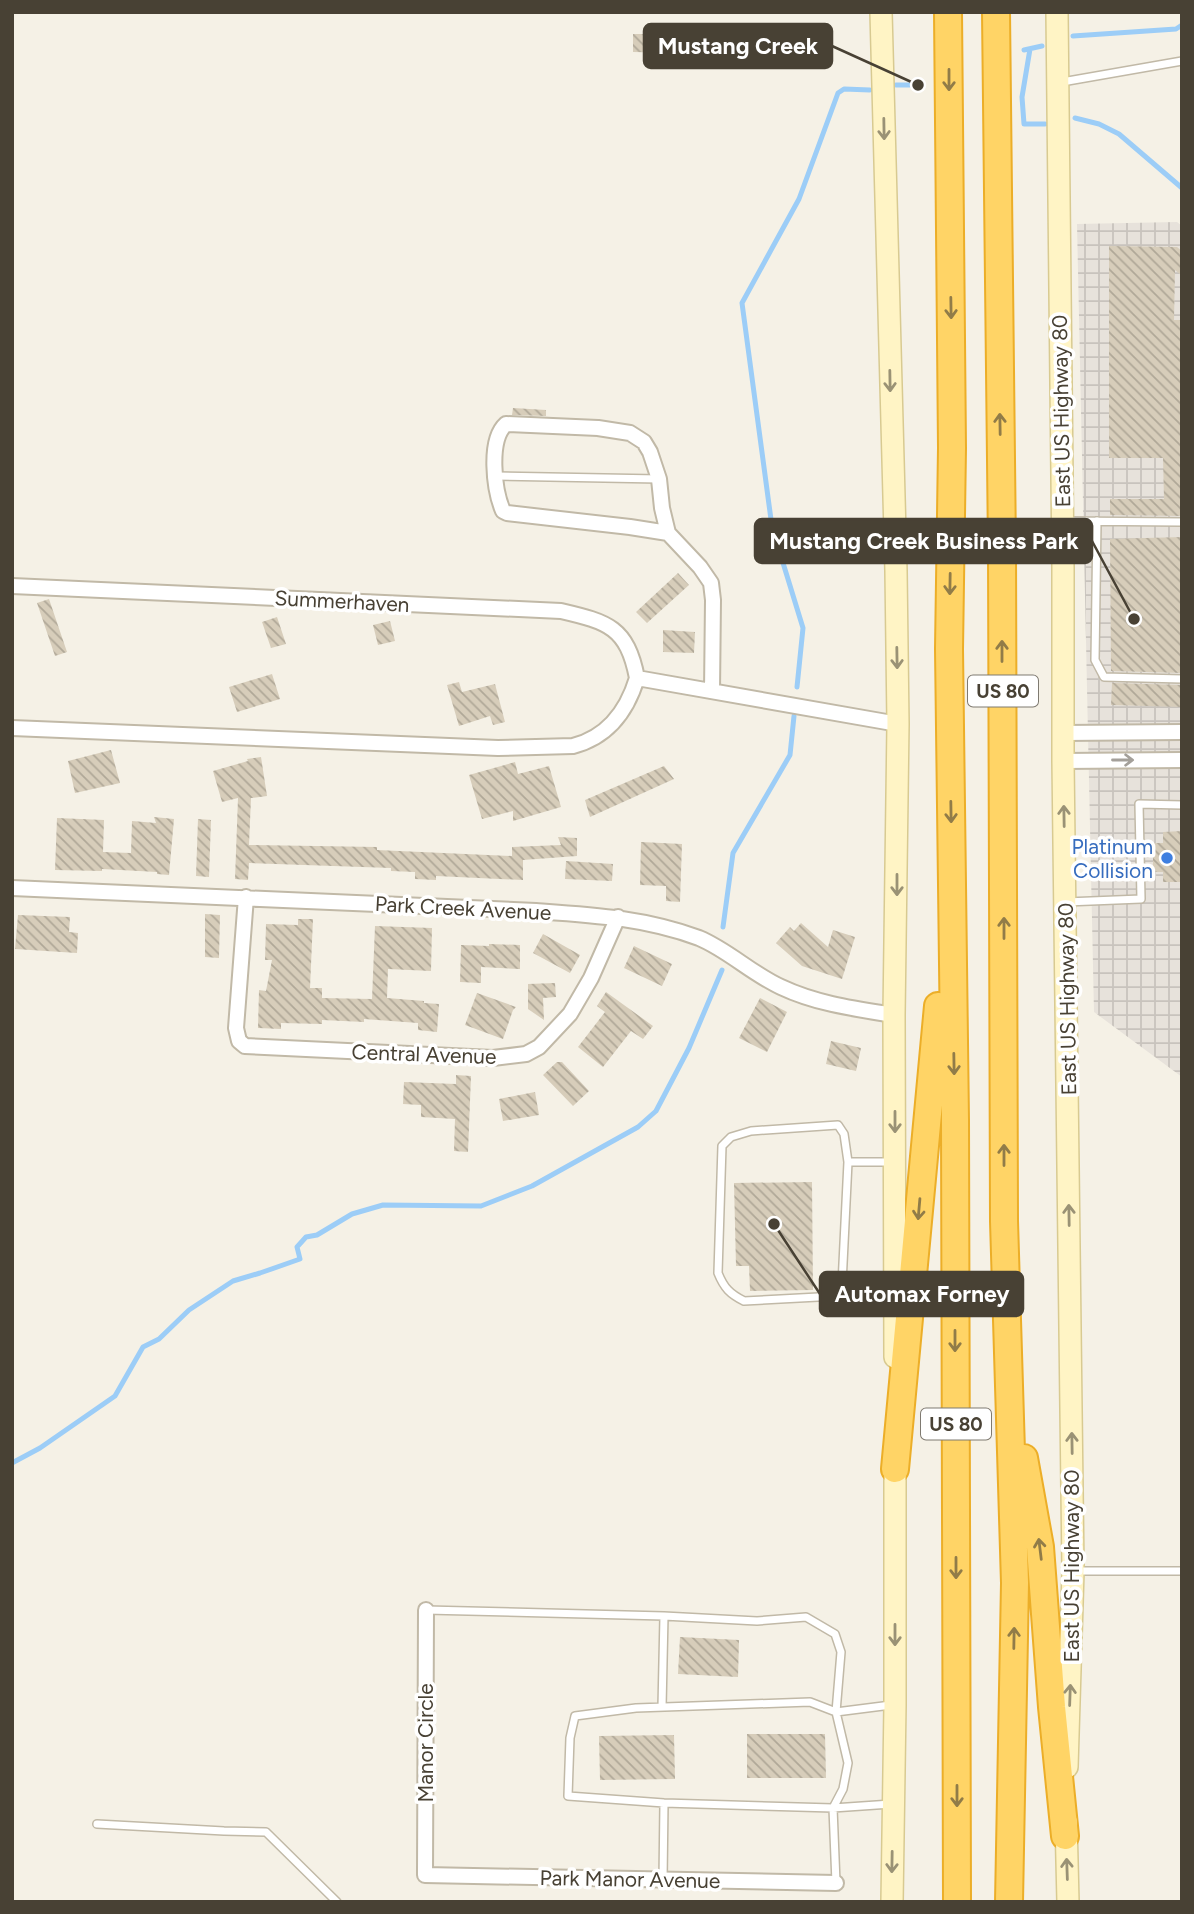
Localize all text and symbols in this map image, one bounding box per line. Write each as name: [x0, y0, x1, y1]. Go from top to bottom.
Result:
callout: Mustang Creek: [644, 24, 832, 68]
text: Mustang Creek: [658, 32, 819, 60]
one-way arrow: [942, 69, 956, 92]
one-way arrow: [877, 118, 891, 141]
one-way arrow: [944, 296, 958, 319]
street label: East US Highway 80: [1047, 314, 1075, 508]
one-way arrow: [883, 370, 897, 393]
one-way arrow: [993, 412, 1007, 435]
callout: Mustang Creek Business Park: [755, 519, 1092, 563]
text: Mustang Creek Business Park: [769, 527, 1079, 555]
one-way arrow: [943, 573, 957, 596]
street label: Summerhaven: [274, 585, 410, 617]
one-way arrow: [995, 640, 1009, 663]
one-way arrow: [890, 646, 904, 669]
road number: US 80: [968, 676, 1038, 706]
one-way arrow: [1111, 753, 1134, 767]
one-way arrow: [944, 800, 958, 823]
one-way arrow: [1057, 805, 1071, 828]
place label: Platinum Collision: [1071, 834, 1153, 883]
marker: Platinum Collision: [1159, 850, 1175, 866]
one-way arrow: [890, 874, 904, 897]
street label: Park Creek Avenue: [374, 891, 552, 925]
street label: East US Highway 80: [1053, 902, 1081, 1096]
one-way arrow: [997, 916, 1011, 939]
street label: Central Avenue: [351, 1039, 497, 1069]
one-way arrow: [947, 1052, 961, 1075]
one-way arrow: [888, 1111, 902, 1134]
one-way arrow: [997, 1144, 1011, 1167]
one-way arrow: [912, 1197, 925, 1219]
one-way arrow: [1063, 1204, 1076, 1227]
callout: Automax Forney: [820, 1272, 1023, 1316]
text: Automax Forney: [834, 1280, 1010, 1308]
one-way arrow: [948, 1329, 962, 1352]
road number: US 80: [921, 1408, 991, 1440]
one-way arrow: [1065, 1431, 1079, 1454]
street label: East US Highway 80: [1059, 1470, 1084, 1662]
one-way arrow: [1033, 1538, 1046, 1561]
one-way arrow: [949, 1556, 963, 1579]
one-way arrow: [888, 1623, 902, 1646]
one-way arrow: [1007, 1626, 1020, 1649]
street label: Manor Circle: [413, 1683, 438, 1803]
one-way arrow: [1063, 1683, 1076, 1706]
one-way arrow: [950, 1784, 964, 1807]
one-way arrow: [886, 1851, 899, 1874]
one-way arrow: [1060, 1858, 1073, 1881]
street label: Park Manor Avenue: [539, 1865, 721, 1893]

